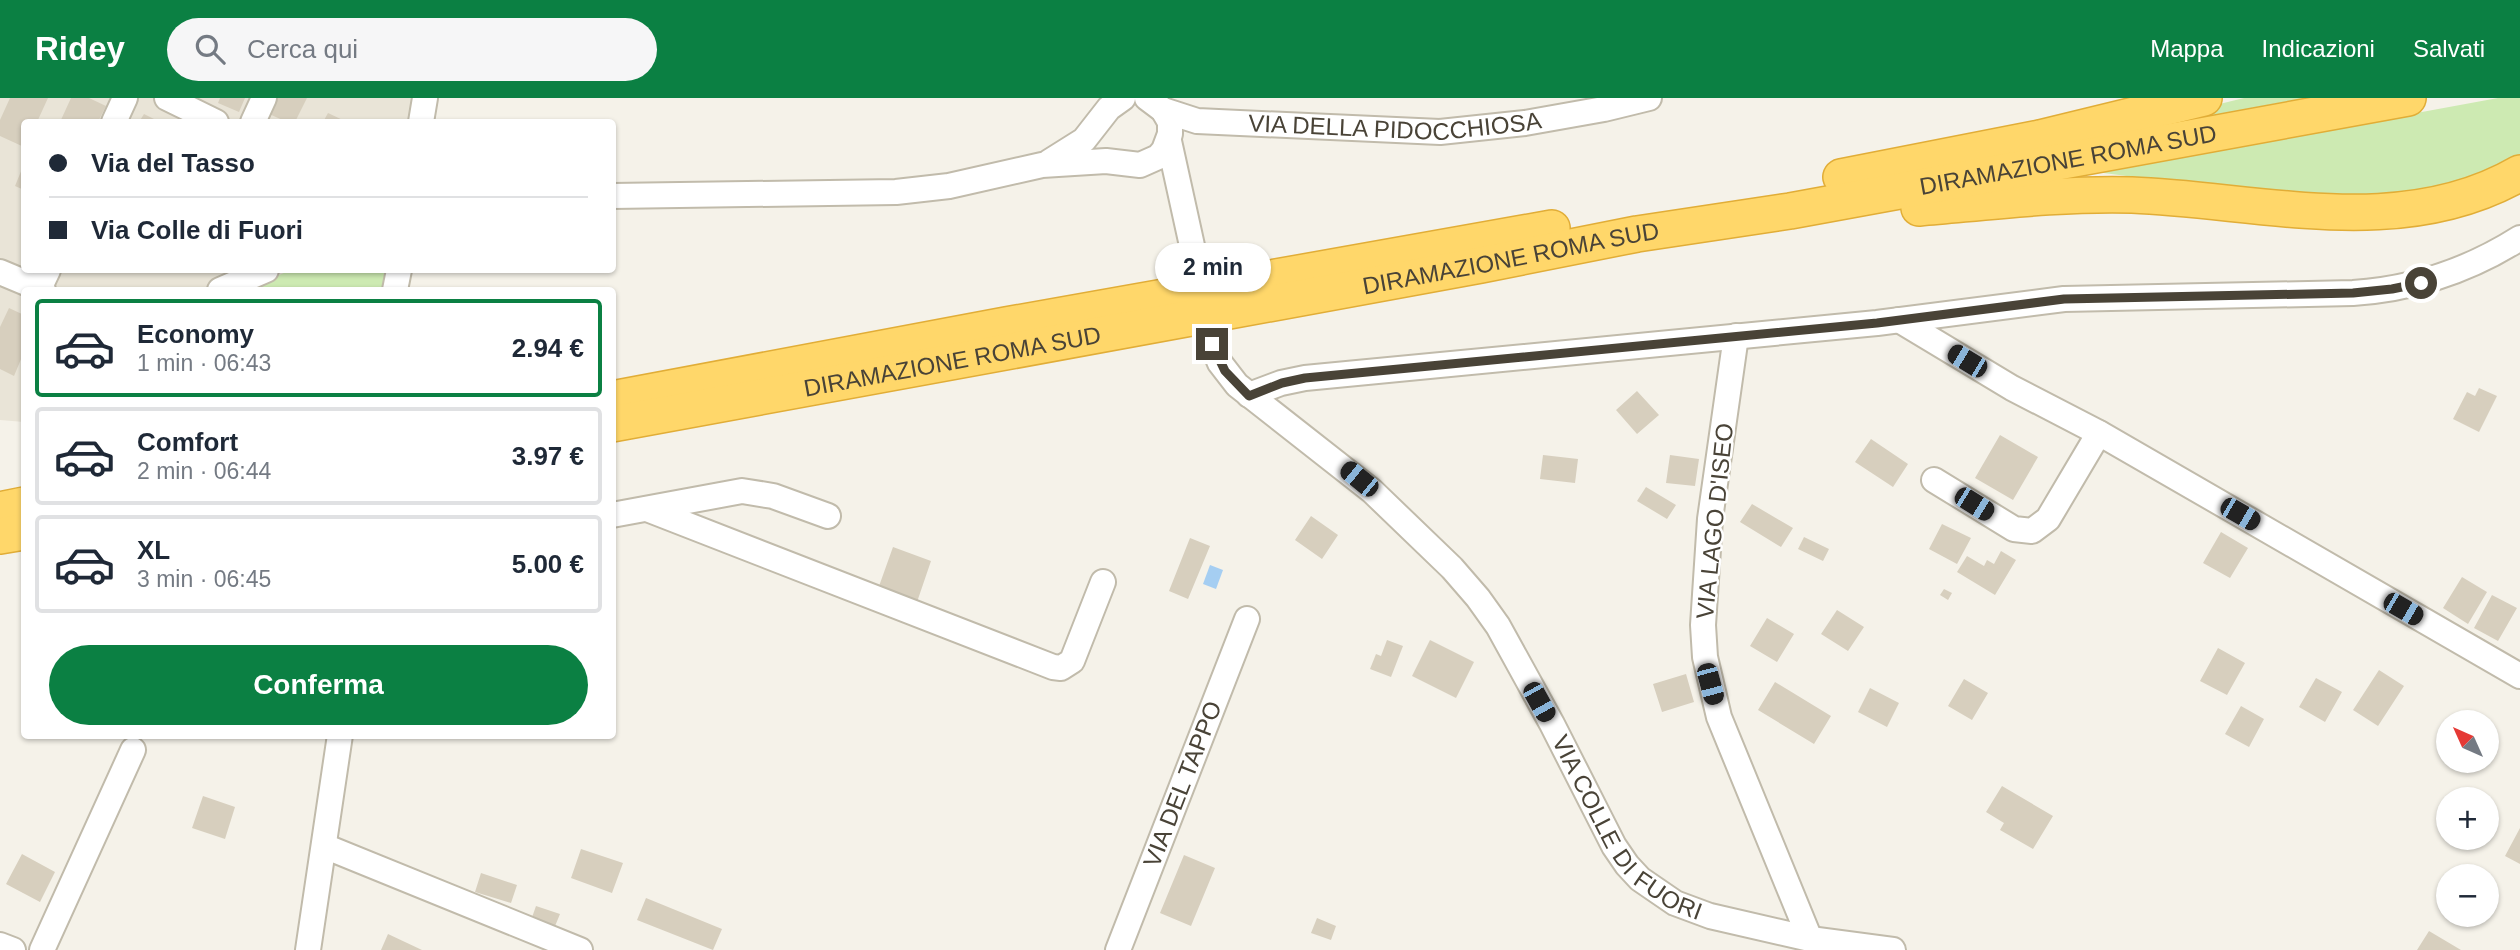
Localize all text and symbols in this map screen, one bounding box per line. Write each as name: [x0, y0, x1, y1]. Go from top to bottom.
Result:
search box: [167, 18, 657, 81]
text: Ridey: [35, 30, 125, 67]
icon: search: [191, 30, 229, 68]
text: Cerca qui: [247, 34, 358, 64]
text: Mappa: [2150, 35, 2224, 62]
text: Indicazioni: [2262, 35, 2375, 62]
text: Salvati: [2413, 35, 2485, 62]
street label: VIA DELLA PIDOCCHIOSA: [1248, 106, 1543, 146]
street label: DIRAMAZIONE ROMA SUD: [1917, 119, 2219, 200]
text: Via del Tasso: [91, 148, 255, 178]
text: Via Colle di Fuori: [91, 215, 303, 245]
street label: DIRAMAZIONE ROMA SUD: [1360, 217, 1661, 299]
callout: 2 min: [1154, 243, 1270, 292]
text: 2 min: [1183, 254, 1243, 280]
route start: [2405, 267, 2437, 299]
icon: car: [53, 317, 116, 380]
text: Economy: [137, 319, 254, 349]
street label: DIRAMAZIONE ROMA SUD: [802, 321, 1103, 402]
route end: [1196, 328, 1228, 360]
text: 2.94 €: [512, 333, 584, 363]
car: [1944, 341, 1991, 381]
text: 1 min · 06:43: [137, 350, 271, 376]
street label: VIA LAGO D'ISEO: [1691, 422, 1738, 620]
icon: car: [53, 425, 116, 488]
text: Comfort: [137, 427, 238, 457]
text: 3.97 €: [512, 441, 584, 471]
text: 2 min · 06:44: [137, 458, 271, 484]
car: [1337, 458, 1382, 500]
car: [1951, 484, 1998, 524]
car: [2217, 494, 2264, 534]
icon: car: [53, 533, 116, 596]
text: XL: [137, 535, 170, 565]
text: 5.00 €: [512, 549, 584, 579]
text: 3 min · 06:45: [137, 566, 271, 592]
car: [2380, 589, 2427, 629]
button: Conferma: [49, 645, 588, 725]
car: [1695, 661, 1726, 707]
car: [1520, 679, 1559, 725]
street label: VIA DEL TAPPO: [1138, 697, 1227, 871]
north arrow: [2436, 710, 2499, 774]
map controls: [2436, 710, 2499, 927]
street label: VIA COLLE DI FUORI: [1547, 731, 1706, 925]
button: +: [2436, 787, 2499, 850]
button: −: [2436, 864, 2499, 927]

